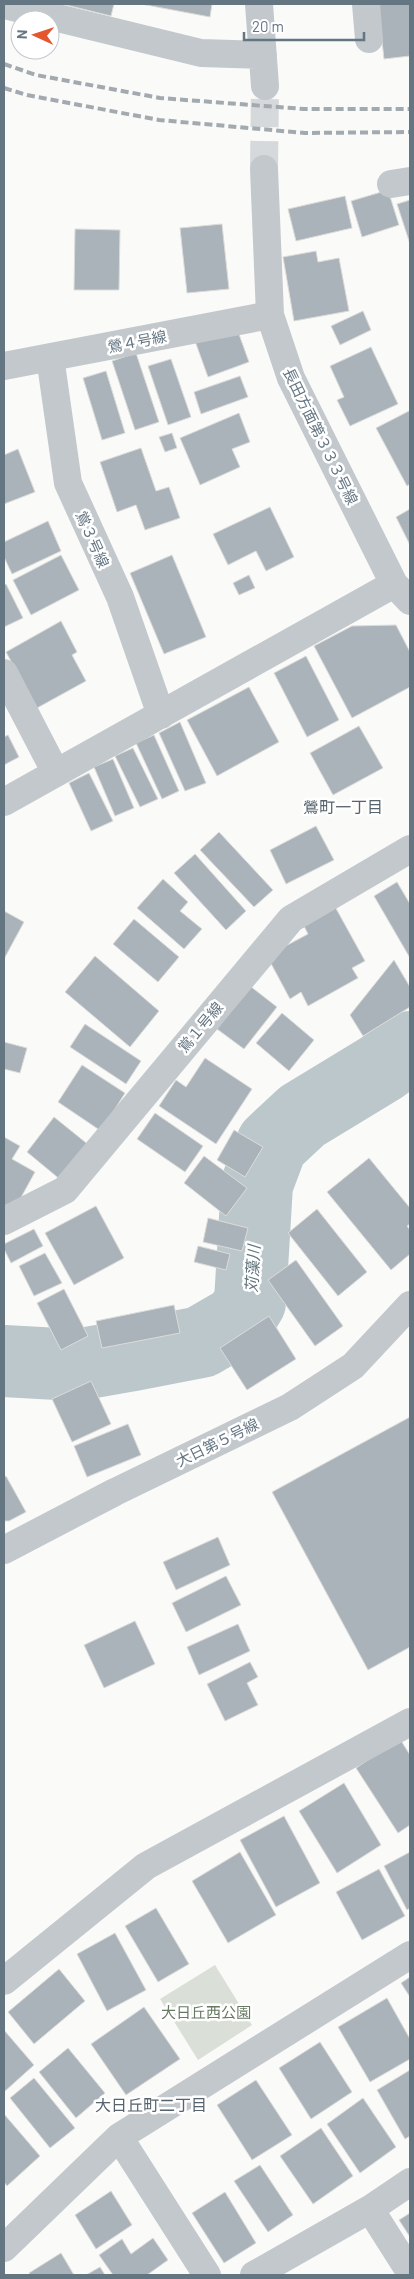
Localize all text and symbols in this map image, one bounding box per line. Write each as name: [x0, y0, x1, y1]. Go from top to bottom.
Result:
north arrow: [10, 10, 60, 60]
scale bar: [244, 10, 364, 42]
text: 20 m: [252, 17, 284, 35]
text: N: [13, 29, 30, 39]
street label: 鶯４号線: [106, 326, 168, 356]
street label: 長田方面第３３３号線: [280, 365, 362, 507]
street label: 鴬３号線: [73, 508, 113, 570]
district label: 鶯町一丁目: [303, 797, 383, 816]
street label: 鴬１号線: [174, 998, 226, 1056]
water label: 苅藻川: [241, 1243, 263, 1293]
street label: 大日第５号線: [173, 1414, 261, 1470]
park label: 大日丘西公園: [161, 2003, 251, 2021]
district label: 大日丘町二丁目: [95, 2095, 207, 2114]

